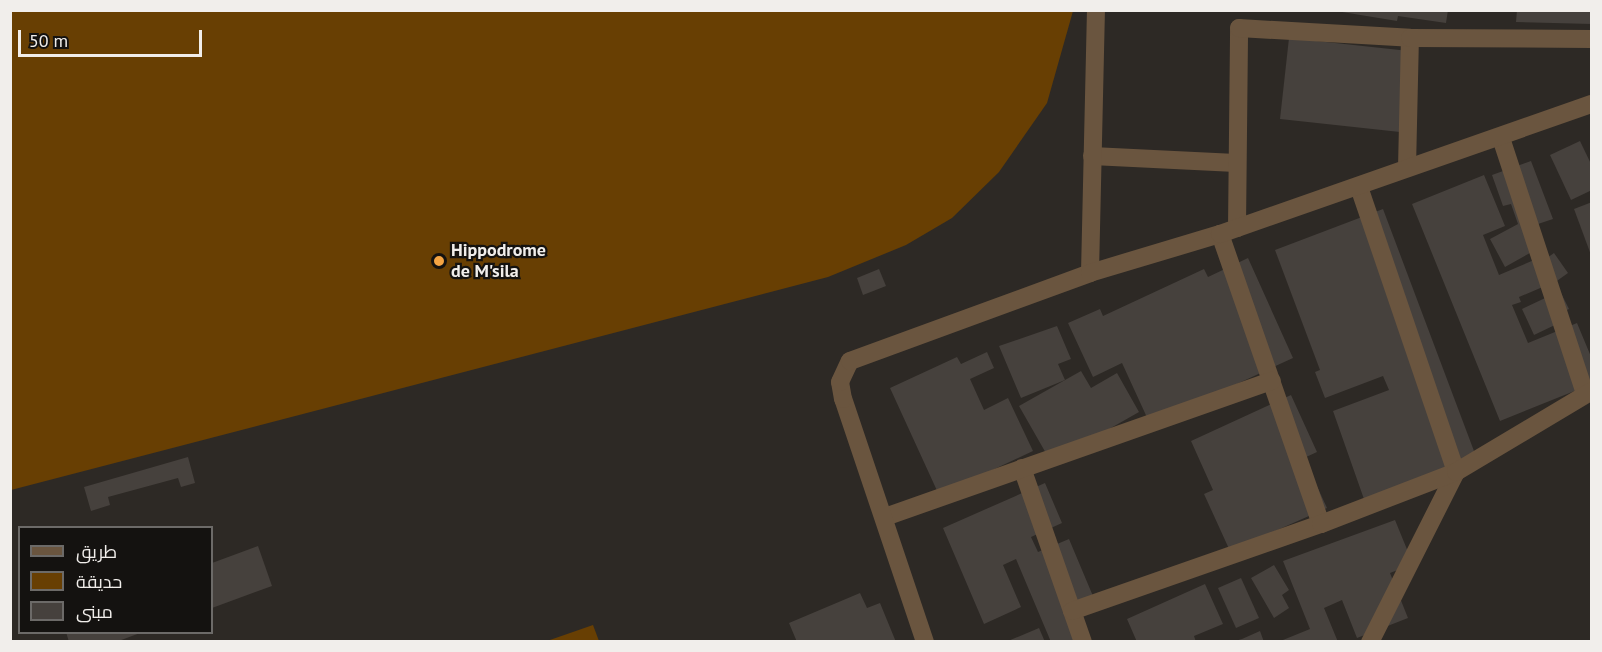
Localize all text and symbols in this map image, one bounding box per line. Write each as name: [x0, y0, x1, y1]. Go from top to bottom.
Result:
scale bar: [21, 18, 206, 56]
text: 50 m: [29, 29, 68, 52]
place label: Hippodrome de M'sila: [451, 240, 546, 282]
marker: Hippodrome de M'sila: [432, 254, 446, 268]
legend: [18, 526, 213, 634]
text: طريق: [76, 540, 117, 563]
text: حديقة: [76, 570, 122, 593]
text: مبنى: [76, 600, 113, 623]

